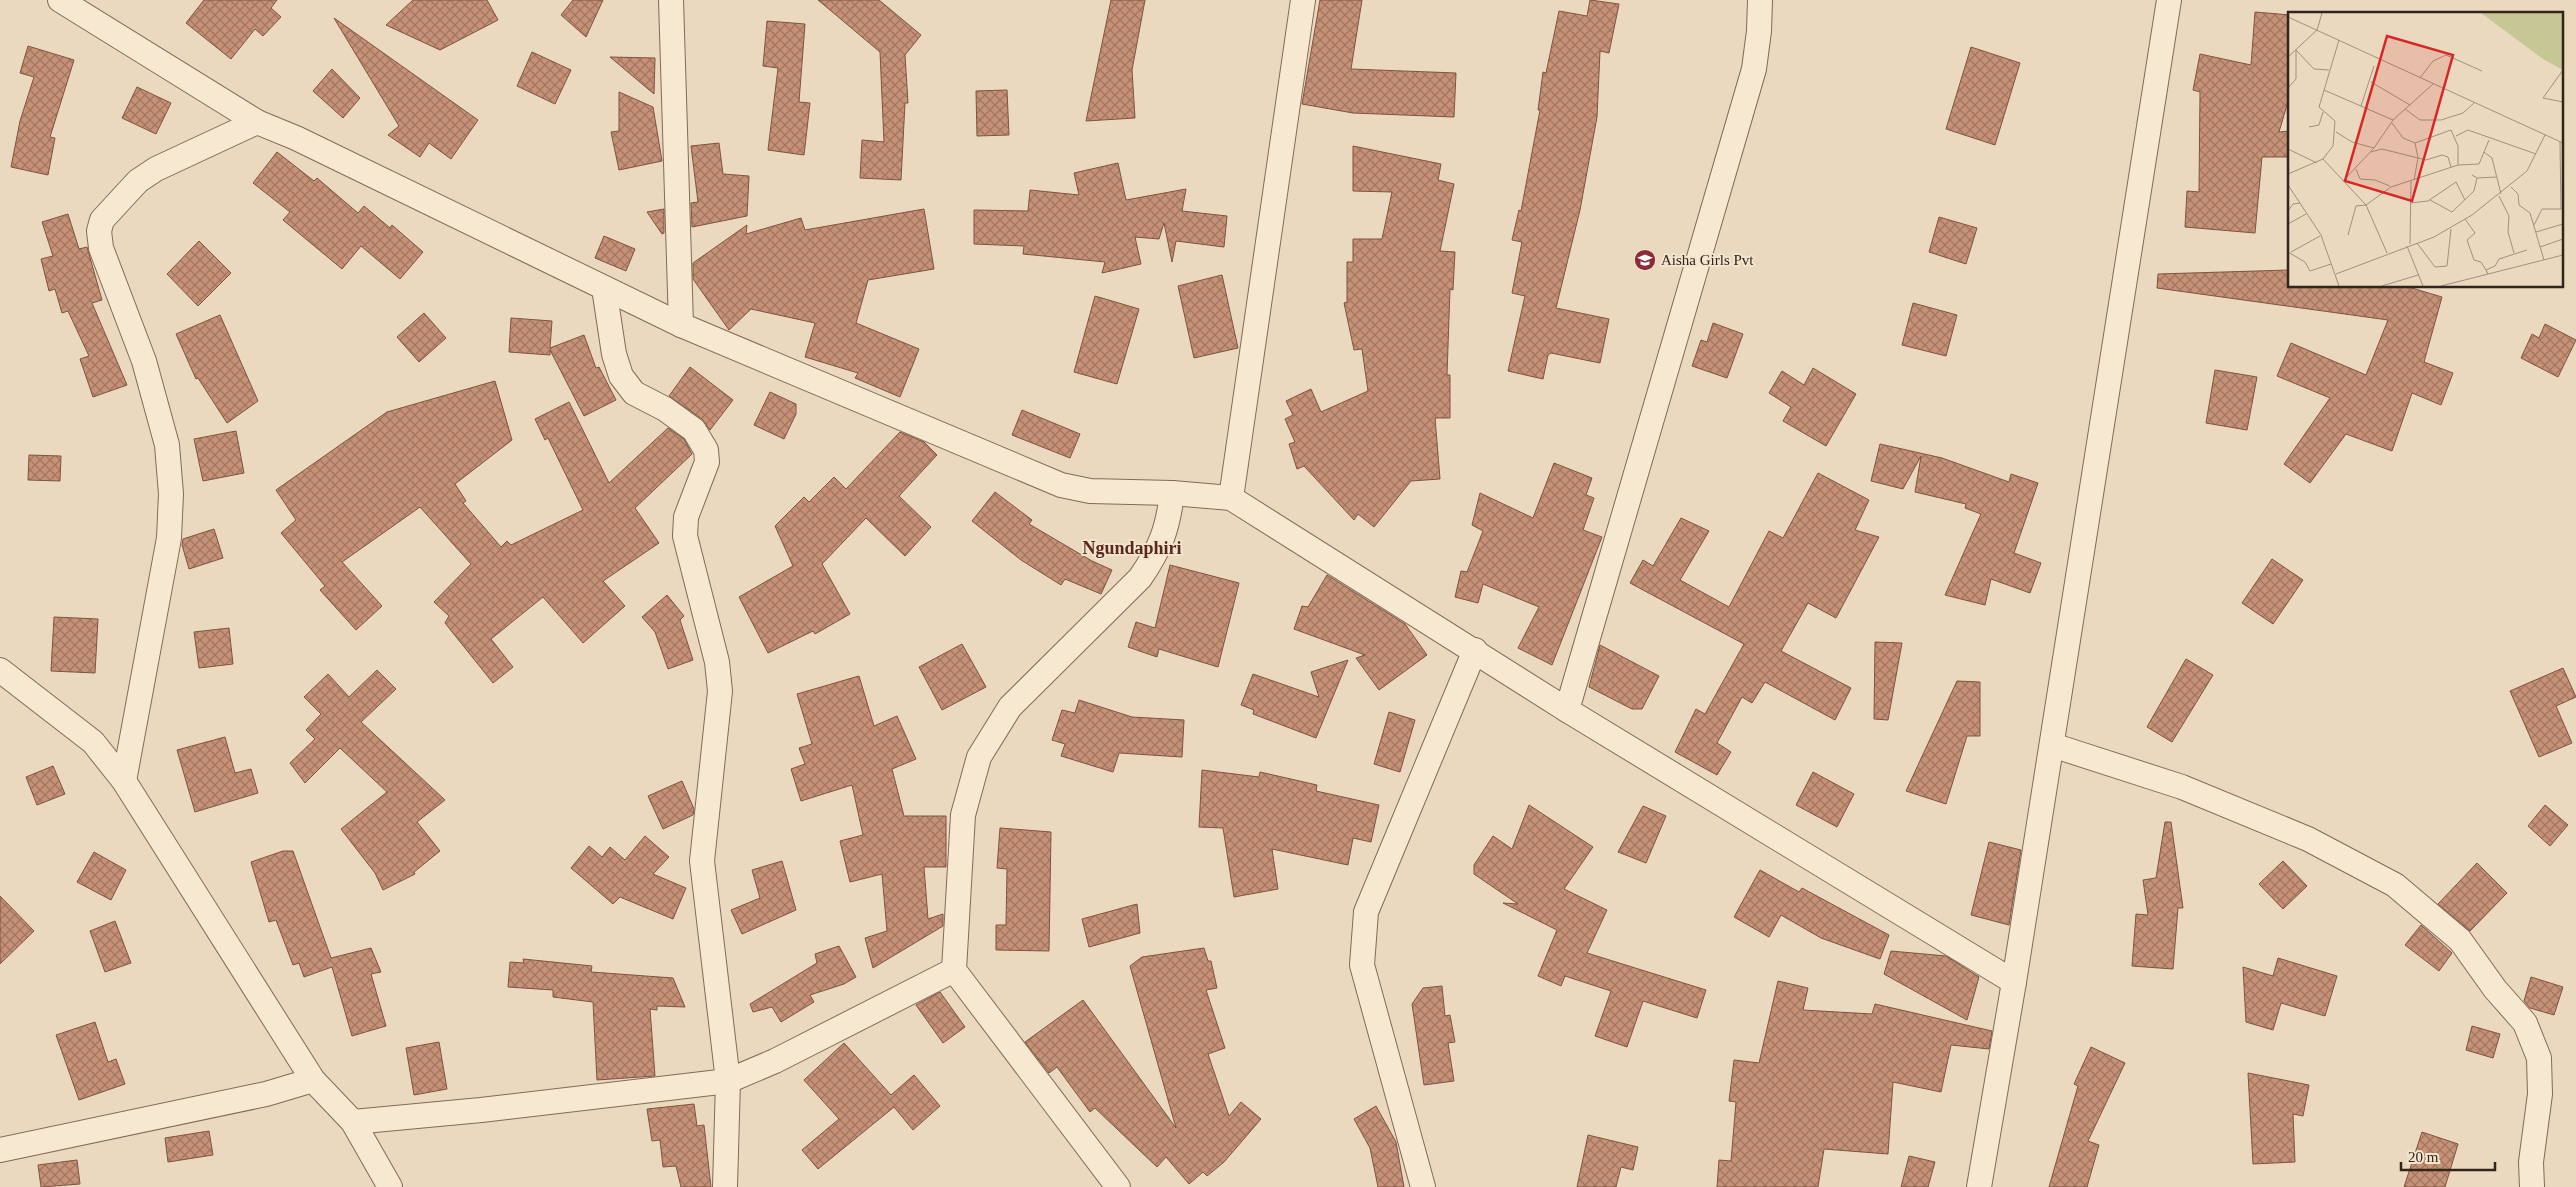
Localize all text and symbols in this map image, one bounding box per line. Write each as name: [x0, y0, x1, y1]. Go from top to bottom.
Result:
inset map: [2288, 12, 2564, 288]
school or university icon: Aisha Girls Pvt: [1633, 248, 1657, 272]
place label: Aisha Girls Pvt: [1661, 252, 1754, 268]
district label: Ngundaphiri: [1082, 538, 1182, 558]
scale bar: [2401, 1140, 2495, 1172]
text: 20 m: [2408, 1149, 2439, 1165]

